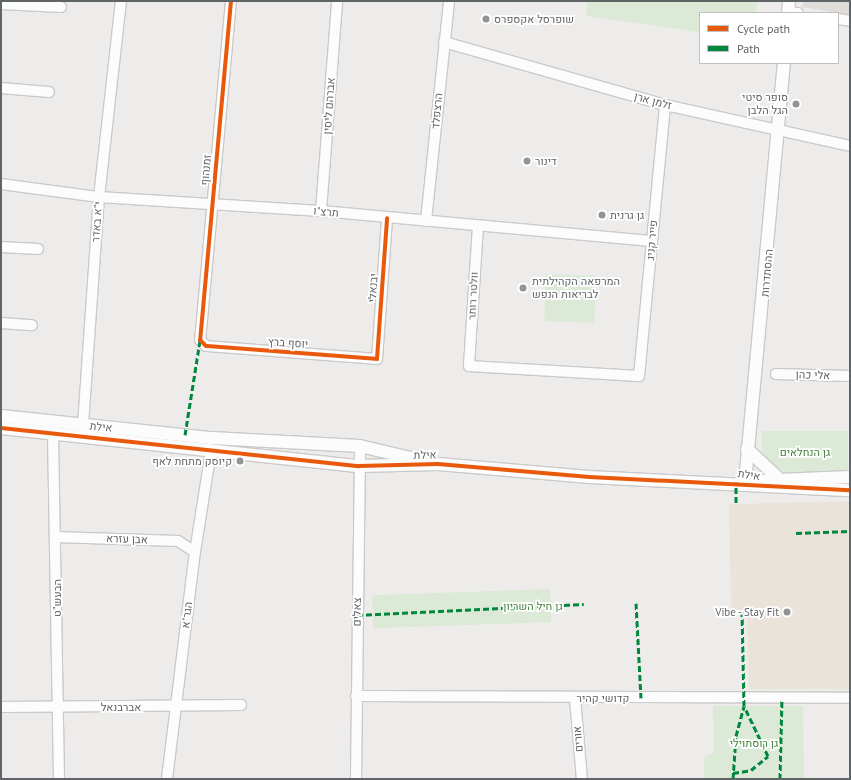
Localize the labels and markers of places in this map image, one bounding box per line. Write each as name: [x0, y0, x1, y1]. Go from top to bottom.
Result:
place label: שופרסל אקספרס: [494, 12, 574, 26]
marker: שופרסל אקספרס: [481, 14, 491, 24]
place label: סופר סיטי הגל הלבן: [742, 91, 788, 117]
marker: סופר סיטי הגל הלבן: [791, 99, 801, 109]
place label: דינור: [535, 154, 557, 168]
marker: דינור: [522, 156, 532, 166]
place label: גן גרנית: [610, 208, 644, 222]
marker: גן גרנית: [597, 210, 607, 220]
place label: המרפאה הקהילתית לבריאות הנפש: [532, 275, 620, 301]
marker: המרפאה הקהילתית לבריאות הנפש: [517, 282, 529, 294]
place label: קיוסק מתחת לאף: [152, 454, 232, 468]
marker: קיוסק מתחת לאף: [235, 456, 245, 466]
place label: Vibe - Stay Fit: [713, 605, 779, 619]
marker: Vibe - Stay Fit: [782, 607, 792, 617]

